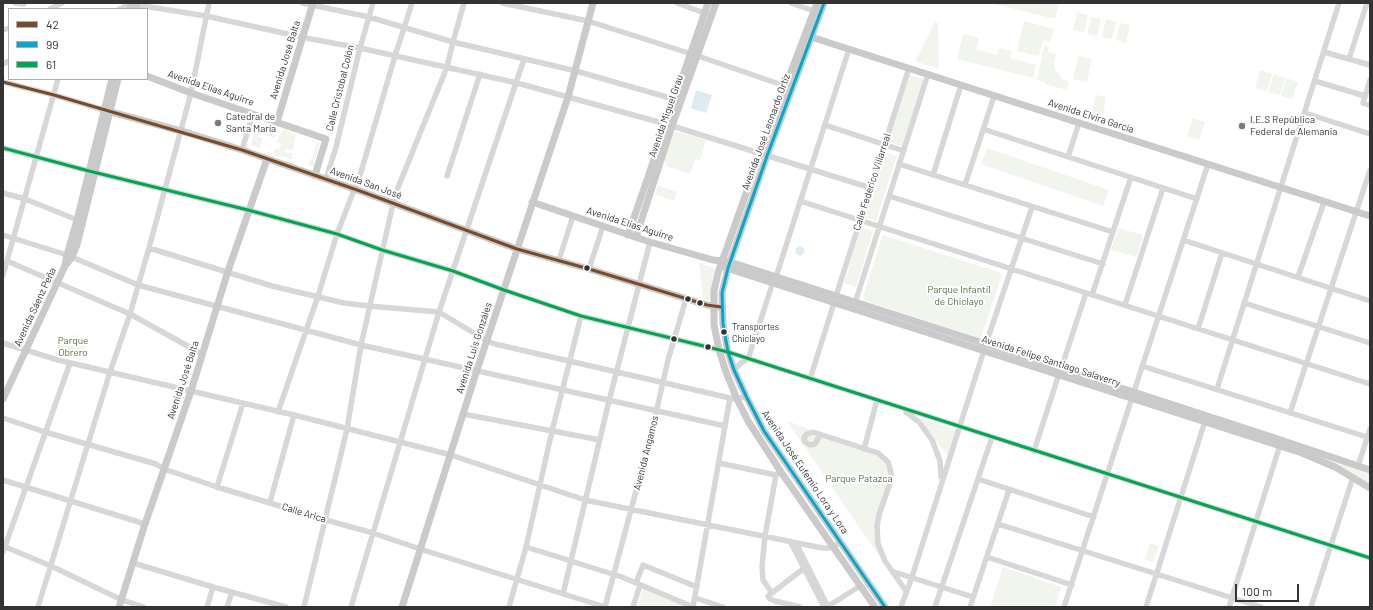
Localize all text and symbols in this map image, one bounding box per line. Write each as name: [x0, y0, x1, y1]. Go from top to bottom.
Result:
legend: [8, 8, 148, 80]
text: 42: [46, 17, 59, 31]
street label: Avenida José Balta: [267, 19, 303, 101]
text: 99: [46, 37, 59, 51]
street label: Calle Cristobal Colón: [323, 44, 357, 132]
text: 61: [46, 57, 56, 71]
street label: Avenida Elias Aguirre: [166, 68, 256, 108]
street label: Avenida José Leonardo Ortíz: [739, 72, 793, 192]
street label: Avenida Miguel Grau: [646, 73, 686, 159]
street label: Avenida Elvira García: [1046, 96, 1136, 136]
place label: Catedral de Santa María: [226, 111, 276, 134]
place label: I.E.S República Federal de Alemania: [1250, 114, 1337, 138]
marker: Catedral de Santa María: [213, 118, 223, 128]
marker: I.E.S República Federal de Alemania: [1237, 121, 1247, 131]
street label: Calle Federico Villarreal: [851, 132, 893, 232]
street label: Avenida San José: [328, 164, 404, 202]
street label: Avenida Elias Aguirre: [585, 204, 675, 244]
unlabelled marker: [582, 263, 592, 273]
street label: Avenida Sáenz Peña: [11, 266, 59, 348]
park label: Parque Infantil de Chiclayo: [927, 284, 991, 308]
unlabelled marker: [683, 294, 693, 304]
unlabelled marker: [695, 298, 705, 308]
street label: Avenida Luis Gonzáles: [454, 301, 494, 395]
place label: Transportes Chiclayo: [732, 322, 779, 343]
marker: Transportes Chiclayo: [719, 327, 729, 337]
street label: Avenida Felipe Santiago Salaverry: [980, 333, 1122, 389]
unlabelled marker: [669, 334, 679, 344]
park label: Parque Obrero: [58, 335, 88, 358]
street label: Avenida José Balta: [165, 339, 201, 421]
unlabelled marker: [703, 342, 713, 352]
street label: Avenida José Eufemio Lora y Lora: [759, 408, 851, 536]
street label: Avenida Angamos: [631, 414, 661, 492]
park label: Parque Patazca: [825, 473, 893, 485]
street label: Calle Arica: [280, 501, 328, 525]
scale bar: [1237, 576, 1301, 602]
text: 100 m: [1242, 584, 1272, 598]

